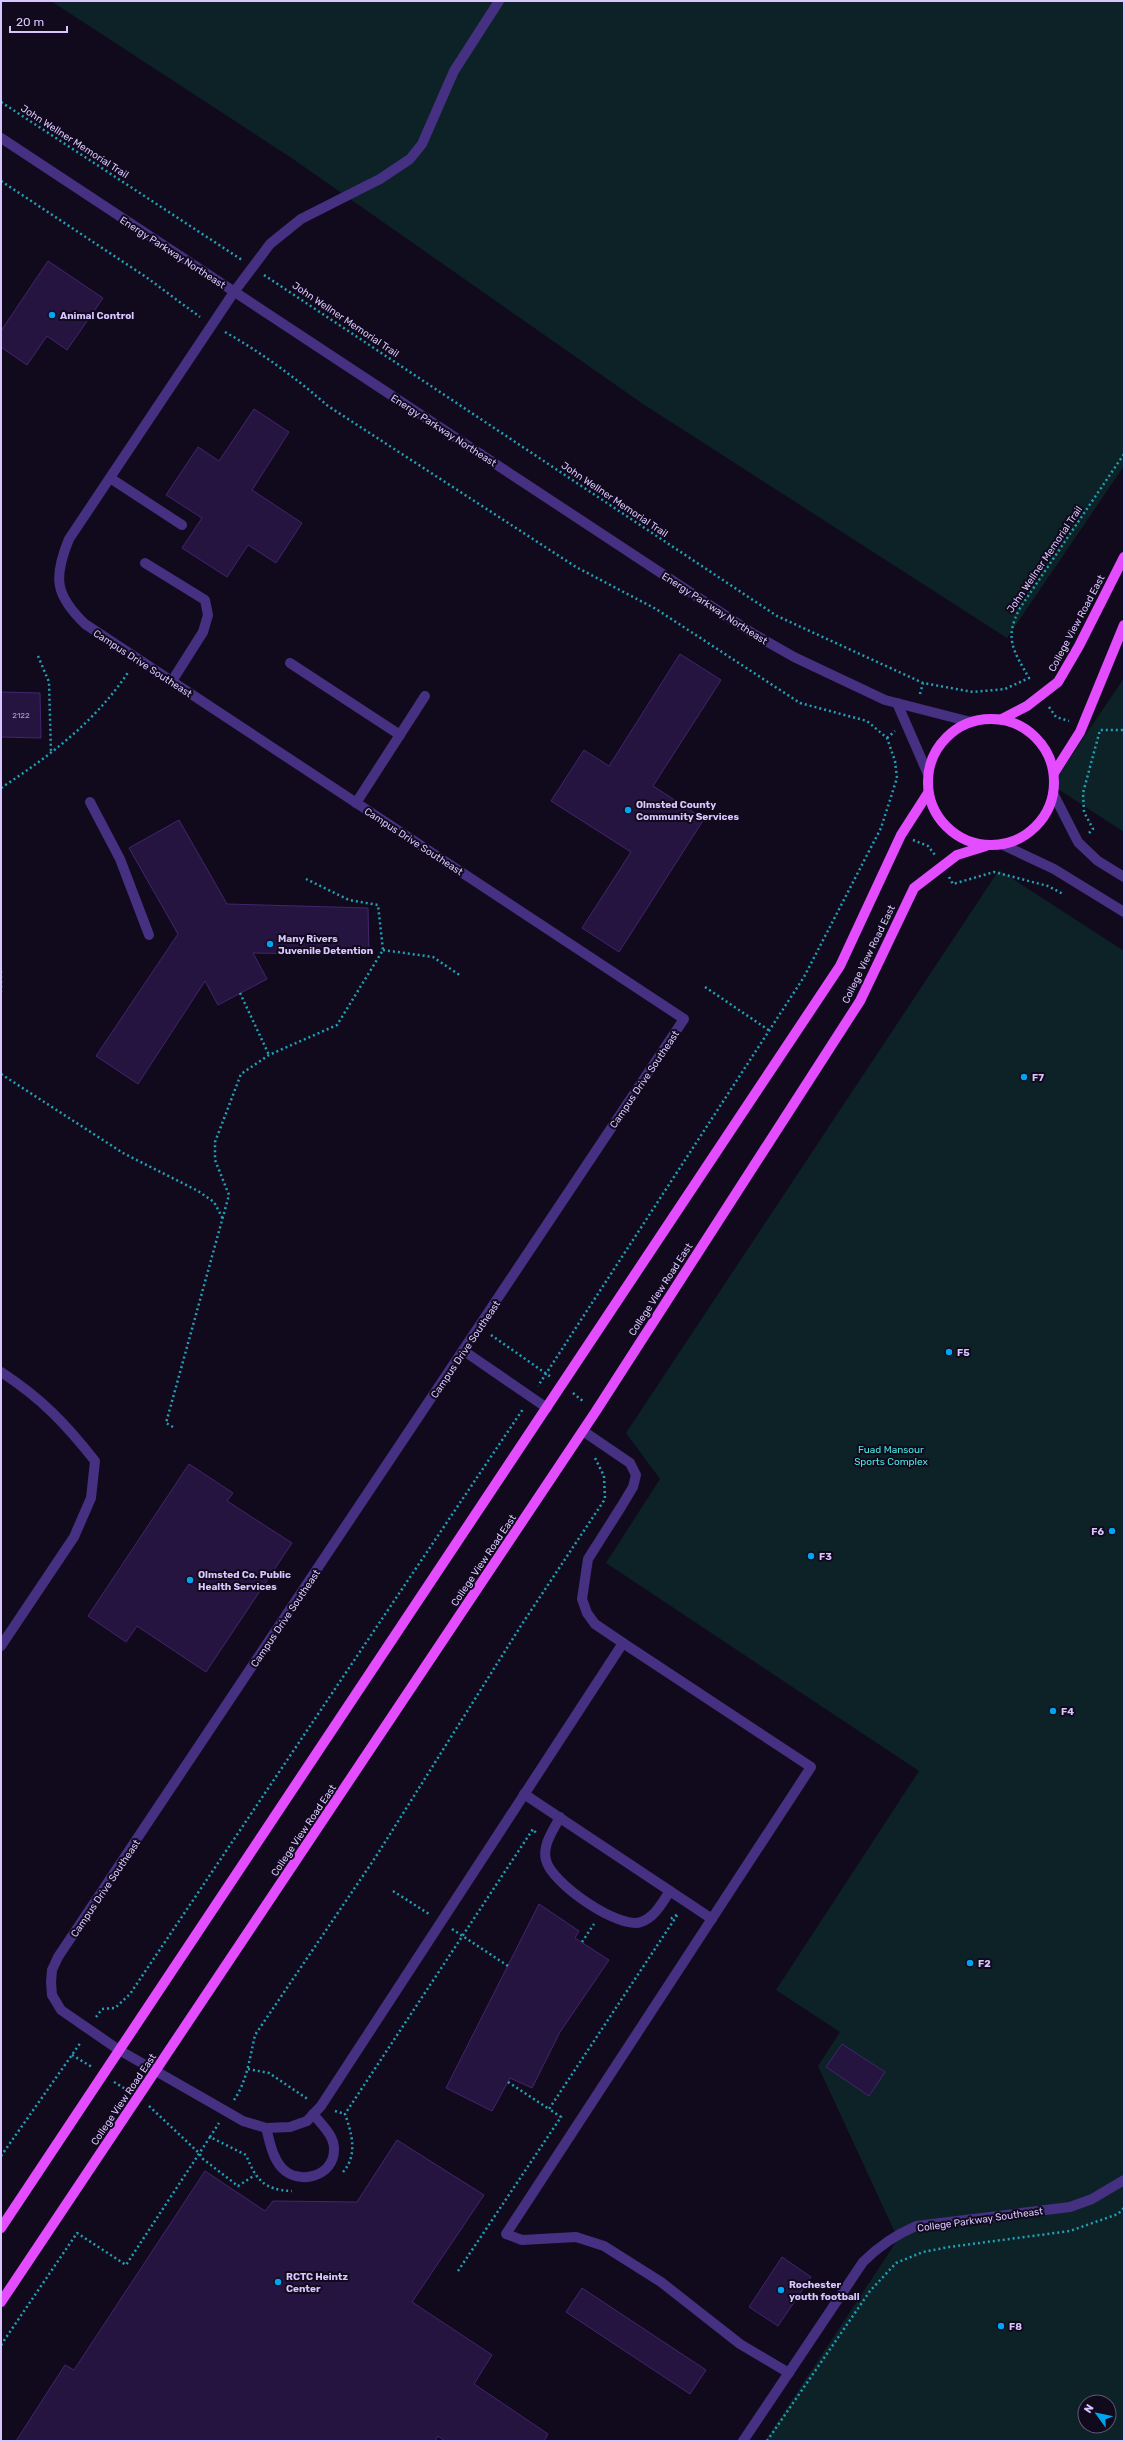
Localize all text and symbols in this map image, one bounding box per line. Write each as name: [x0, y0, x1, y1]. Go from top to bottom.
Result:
scale bar: [10, 8, 67, 34]
text: 20 m: [16, 15, 44, 29]
street label: John Wellner Memorial Trail: [18, 102, 131, 181]
street label: Energy Parkway Northeast: [117, 214, 228, 292]
street label: John Wellner Memorial Trail: [290, 280, 401, 360]
marker: Animal Control: [47, 310, 57, 320]
place label: Animal Control: [60, 310, 134, 322]
street label: Energy Parkway Northeast: [388, 392, 499, 470]
street label: John Wellner Memorial Trail: [559, 460, 670, 540]
street label: John Wellner Memorial Trail: [1005, 504, 1085, 615]
street label: Energy Parkway Northeast: [659, 570, 770, 648]
street label: College View Road East: [1046, 573, 1108, 674]
street label: Campus Drive Southeast: [91, 627, 194, 700]
house number: 2122: [12, 711, 30, 720]
place label: Olmsted County Community Services: [636, 799, 739, 823]
street label: Campus Drive Southeast: [362, 805, 465, 878]
marker: Olmsted County Community Services: [623, 805, 633, 815]
street label: College View Road East: [840, 903, 898, 1006]
place label: Many Rivers Juvenile Detention: [278, 933, 373, 957]
marker: Many Rivers Juvenile Detention: [265, 939, 275, 949]
street label: Campus Drive Southeast: [608, 1028, 682, 1131]
marker: F7: [1019, 1072, 1029, 1082]
place label: F7: [1032, 1072, 1044, 1084]
street label: College View Road East: [626, 1241, 695, 1338]
street label: Campus Drive Southeast: [429, 1298, 503, 1401]
marker: F5: [944, 1347, 954, 1357]
place label: F5: [957, 1347, 970, 1359]
park label: Fuad Mansour Sports Complex: [854, 1444, 928, 1468]
street label: College View Road East: [449, 1512, 519, 1609]
place label: F6: [1091, 1526, 1104, 1538]
marker: F6: [1107, 1526, 1117, 1536]
marker: F3: [806, 1551, 816, 1561]
place label: F3: [819, 1551, 832, 1563]
street label: Campus Drive Southeast: [249, 1567, 323, 1670]
place label: Olmsted Co. Public Health Services: [198, 1569, 291, 1593]
marker: Olmsted Co. Public Health Services: [185, 1575, 195, 1585]
marker: F4: [1048, 1706, 1058, 1716]
place label: F4: [1061, 1706, 1074, 1718]
street label: College View Road East: [269, 1782, 339, 1879]
street label: Campus Drive Southeast: [69, 1837, 143, 1940]
marker: F2: [965, 1958, 975, 1968]
place label: F2: [978, 1958, 991, 1970]
street label: College View Road East: [89, 2051, 159, 2148]
street label: College Parkway Southeast: [917, 2205, 1044, 2235]
place label: RCTC Heintz Center: [286, 2271, 349, 2295]
marker: RCTC Heintz Center: [273, 2277, 283, 2287]
place label: Rochester youth football: [789, 2279, 860, 2303]
marker: Rochester youth football: [776, 2285, 786, 2295]
marker: F8: [996, 2321, 1006, 2331]
place label: F8: [1009, 2321, 1022, 2333]
north arrow: [1077, 2394, 1117, 2434]
text: N: [1081, 2402, 1097, 2416]

